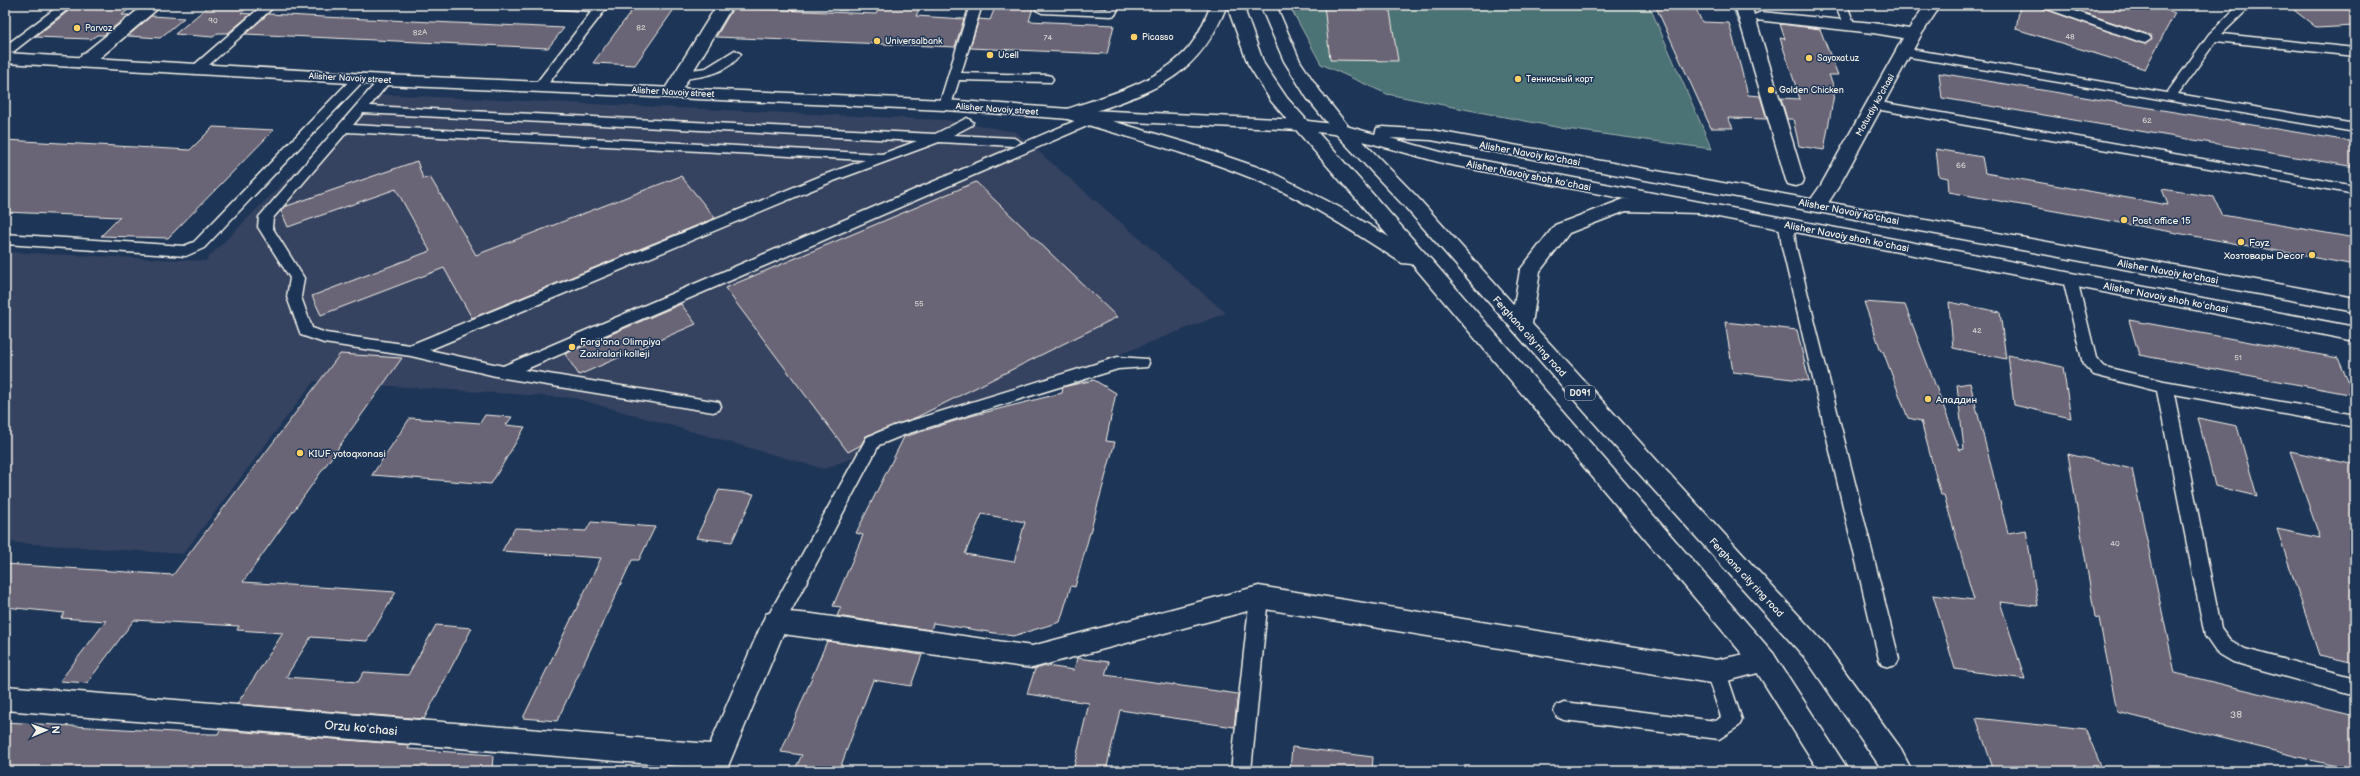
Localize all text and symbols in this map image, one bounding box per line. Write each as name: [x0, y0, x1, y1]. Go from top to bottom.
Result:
house number: 90: [208, 16, 218, 25]
marker: Parvoz: [72, 23, 82, 33]
place label: Parvoz: [85, 23, 113, 34]
house number: 82: [636, 23, 646, 32]
house number: 82A: [413, 28, 427, 37]
marker: Picasso: [1129, 32, 1139, 42]
place label: Picasso: [1142, 32, 1174, 43]
house number: 48: [2065, 32, 2075, 41]
house number: 74: [1044, 33, 1053, 42]
marker: Universalbank: [872, 36, 882, 46]
place label: Universalbank: [885, 36, 943, 47]
marker: Ucell: [985, 50, 995, 60]
place label: Ucell: [998, 50, 1019, 61]
marker: Sayoxat.uz: [1804, 53, 1814, 63]
place label: Sayoxat.uz: [1817, 53, 1860, 64]
street label: Alisher Navoiy street: [308, 71, 392, 86]
street label: Moturdiy ko'chasi: [1854, 72, 1897, 138]
marker: Теннисный корт: [1513, 74, 1523, 84]
place label: Теннисный корт: [1526, 74, 1594, 85]
street label: Alisher Navoiy street: [631, 85, 715, 100]
marker: Golden Chicken: [1766, 85, 1776, 95]
place label: Golden Chicken: [1779, 85, 1844, 96]
street label: Alisher Navoiy street: [955, 101, 1039, 118]
house number: 62: [2142, 116, 2152, 125]
street label: Alisher Navoiy ko'chasi: [1479, 139, 1581, 169]
street label: Alisher Navoiy shoh koʻchasi: [1465, 158, 1592, 194]
house number: 66: [1956, 161, 1966, 170]
street label: Alisher Navoiy ko'chasi: [1798, 196, 1900, 228]
marker: Post office 15: [2119, 215, 2129, 225]
place label: Post office 15: [2132, 215, 2191, 227]
street label: Alisher Navoiy shoh koʻchasi: [1783, 219, 1910, 255]
marker: Fayz: [2236, 237, 2246, 247]
place label: Fayz: [2249, 237, 2270, 249]
place label: Хозтовары Decor: [2224, 250, 2304, 262]
marker: Хозтовары Decor: [2307, 250, 2317, 260]
street label: Alisher Navoiy ko'chasi: [2117, 257, 2219, 287]
street label: Alisher Navoiy shoh koʻchasi: [2102, 280, 2229, 316]
street label: Ferghana city ring road: [1490, 294, 1569, 379]
house number: 55: [914, 299, 924, 308]
house number: 42: [1972, 326, 1982, 335]
place label: Farg'ona Olimpiya Zaxiralari kolleji: [579, 336, 661, 360]
marker: Farg'ona Olimpiya Zaxiralari kolleji: [567, 342, 577, 352]
house number: 51: [2234, 353, 2242, 362]
road number: D091: [1565, 386, 1595, 400]
marker: Аладдин: [1923, 394, 1933, 404]
place label: Аладдин: [1935, 394, 1977, 406]
marker: KIUF yotoqxonasi: [295, 448, 305, 458]
place label: KIUF yotoqxonasi: [308, 448, 386, 460]
street label: Ferghana city ring road: [1706, 536, 1786, 620]
house number: 40: [2110, 539, 2120, 548]
house number: 38: [2230, 709, 2242, 721]
north arrow: [26, 710, 66, 750]
street label: Orzu koʻchasi: [324, 718, 398, 739]
text: N: [49, 725, 62, 734]

